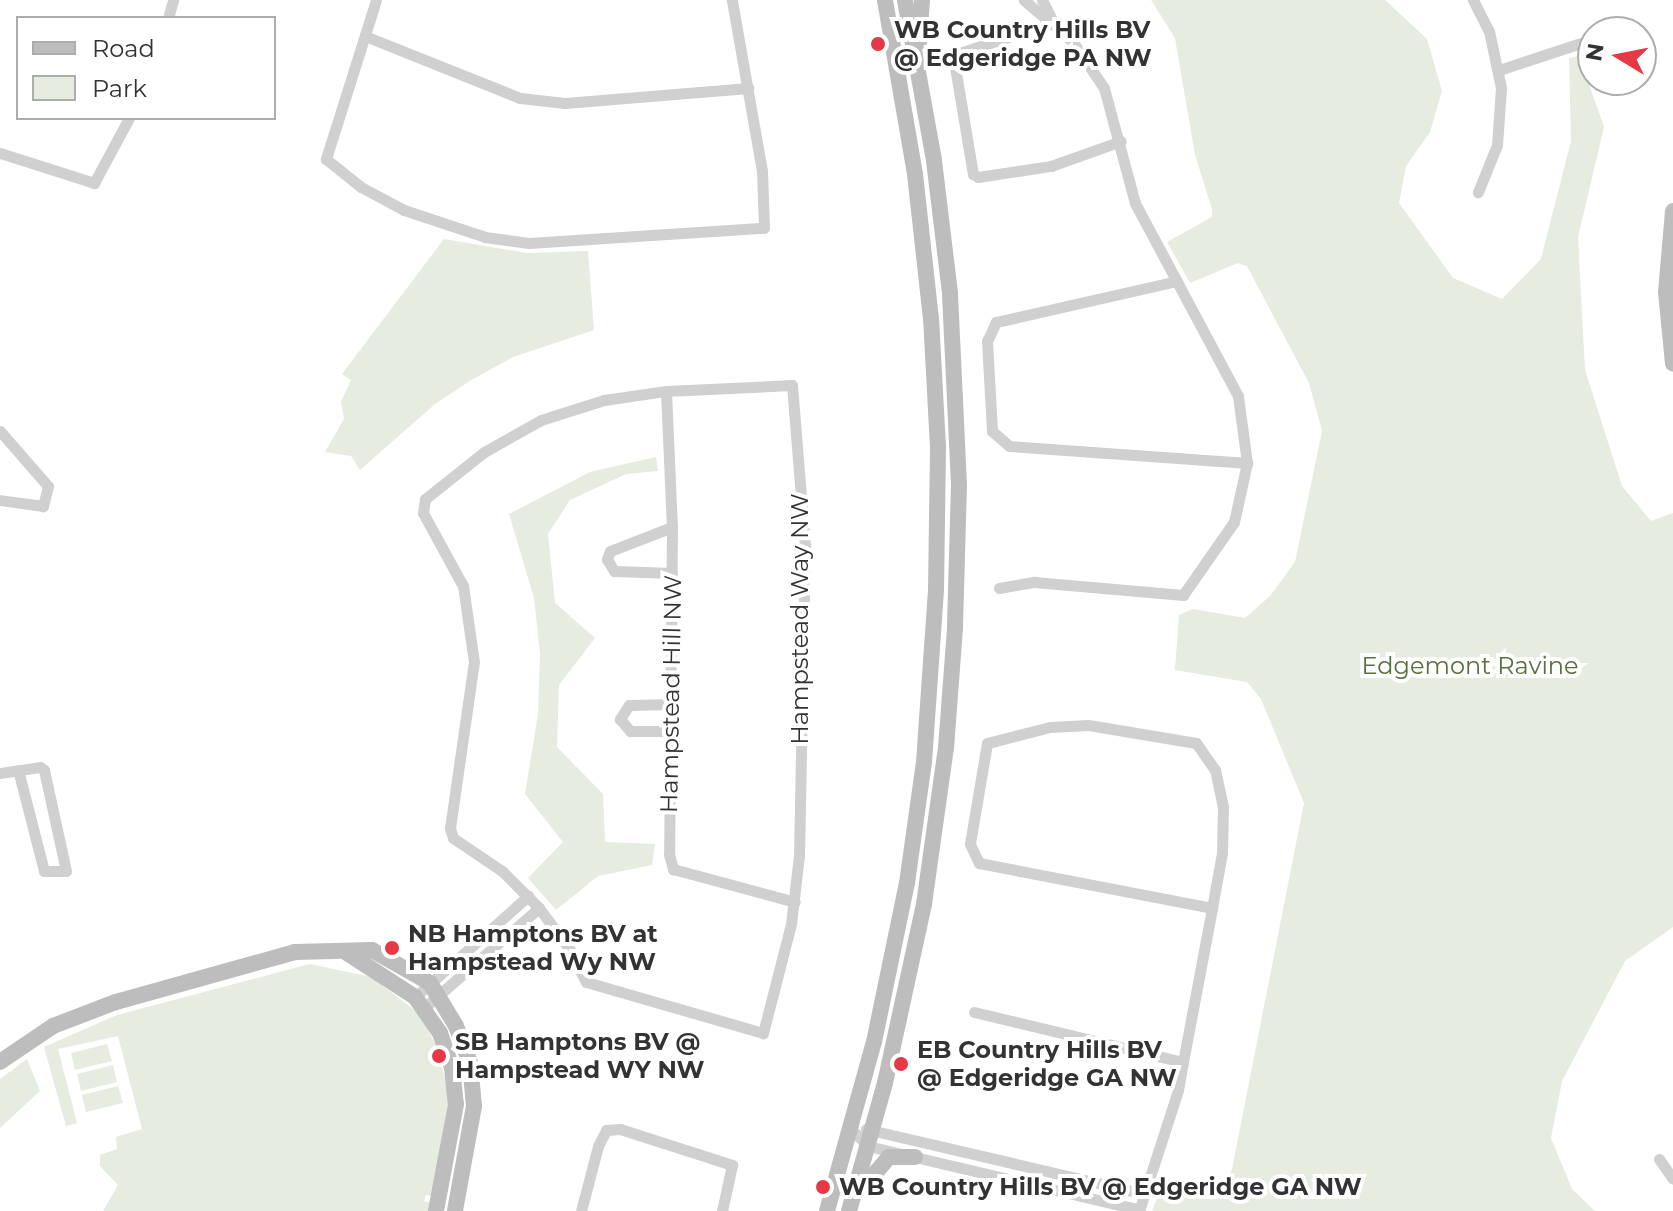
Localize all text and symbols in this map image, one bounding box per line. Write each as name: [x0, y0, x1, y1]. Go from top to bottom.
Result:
legend: [16, 16, 276, 120]
place label: WB Country Hills BV @ Edgeridge PA NW: [894, 16, 1152, 72]
north arrow: [1577, 16, 1657, 96]
text: Road: [92, 34, 155, 63]
marker: WB Country Hills BV @ Edgeridge PA NW: [869, 35, 887, 53]
text: N: [1580, 41, 1610, 63]
text: Park: [92, 74, 147, 103]
street label: Hampstead Way NW: [786, 493, 814, 745]
street label: Hampstead Hill NW: [655, 575, 687, 813]
park label: Edgemont Ravine: [1361, 652, 1579, 680]
place label: NB Hamptons BV at Hampstead Wy NW: [408, 920, 658, 976]
marker: NB Hamptons BV at Hampstead Wy NW: [383, 939, 401, 957]
place label: SB Hamptons BV @ Hampstead WY NW: [455, 1028, 704, 1084]
place label: EB Country Hills BV @ Edgeridge GA NW: [917, 1036, 1177, 1092]
marker: SB Hamptons BV @ Hampstead WY NW: [430, 1047, 448, 1065]
marker: EB Country Hills BV @ Edgeridge GA NW: [892, 1055, 910, 1073]
place label: WB Country Hills BV @ Edgeridge GA NW: [839, 1173, 1362, 1201]
marker: WB Country Hills BV @ Edgeridge GA NW: [814, 1178, 832, 1196]

